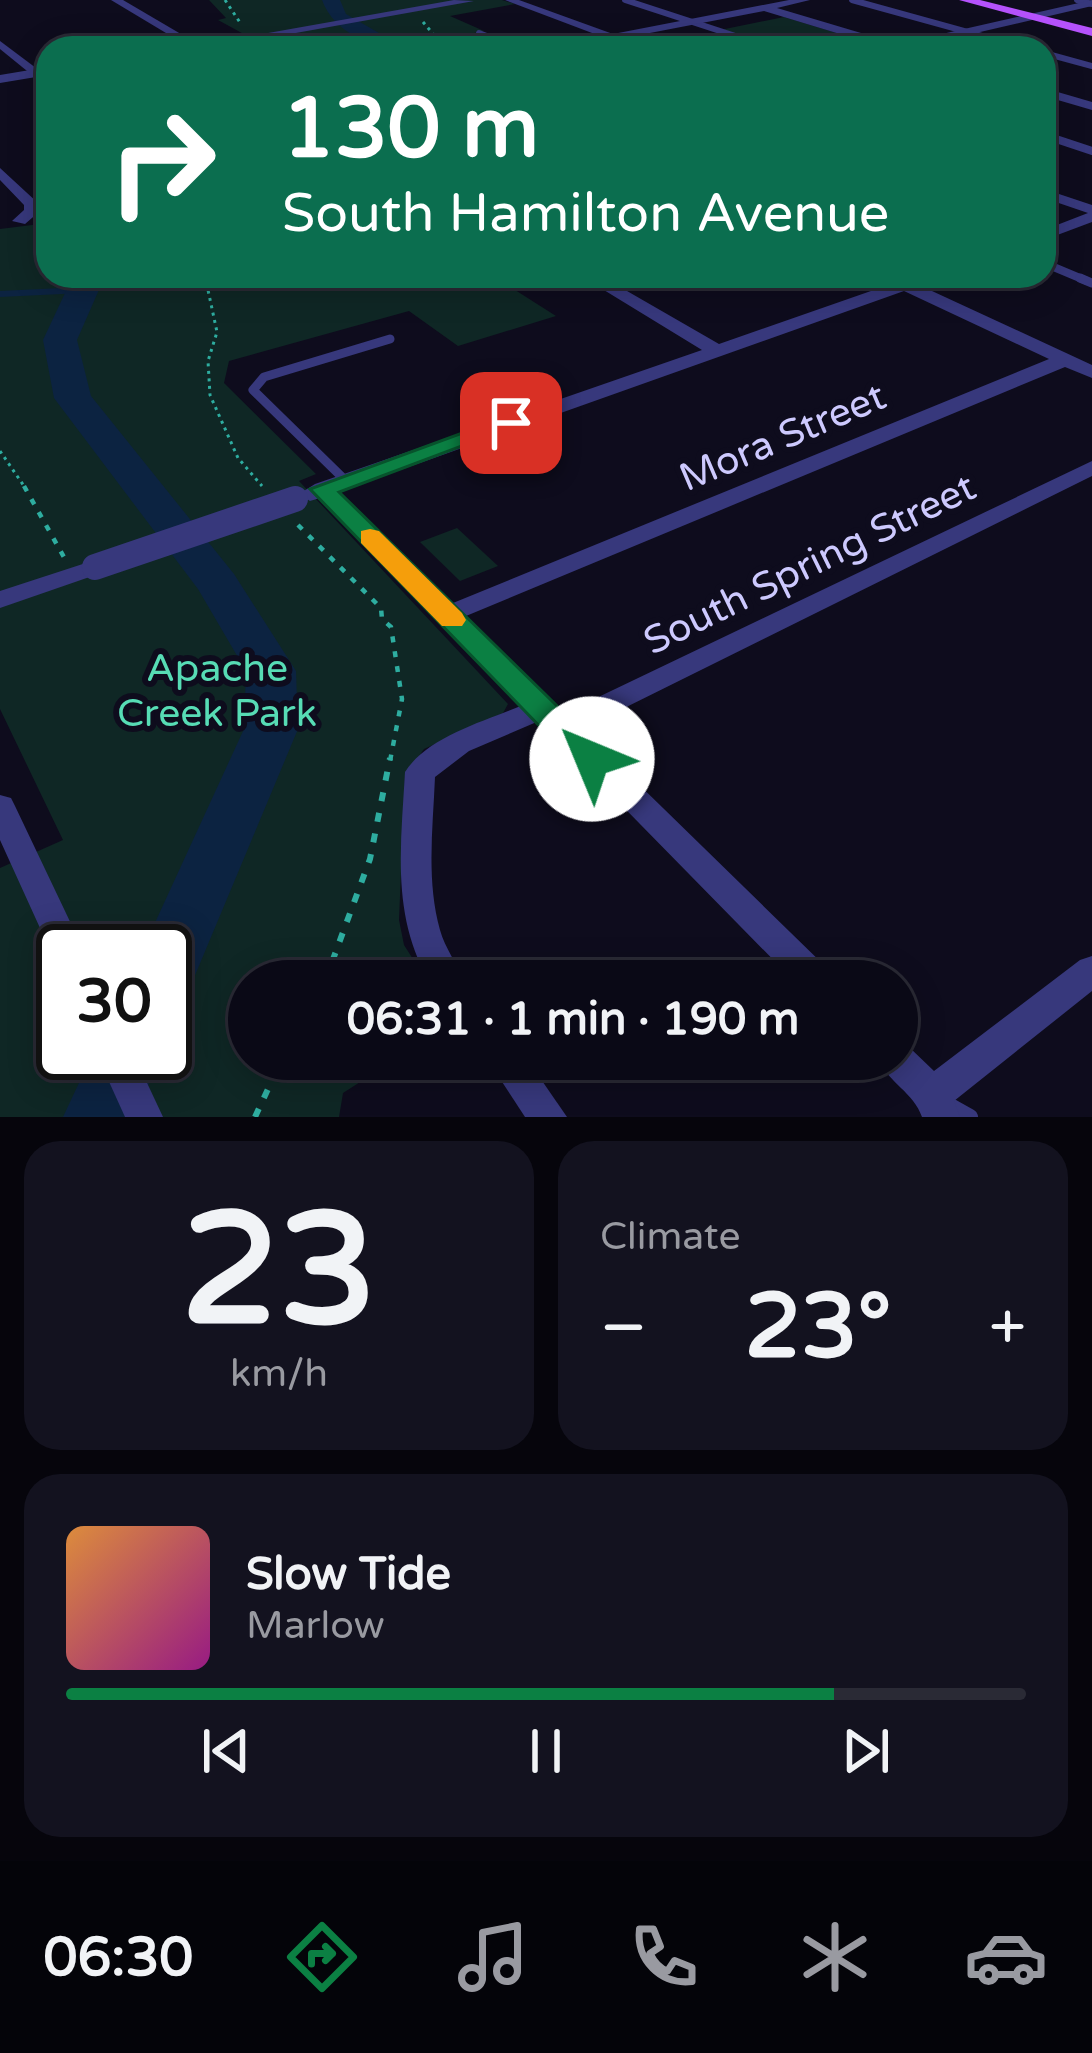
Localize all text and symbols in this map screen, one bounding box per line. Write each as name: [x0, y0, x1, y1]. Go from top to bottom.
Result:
text: 130 m: [282, 79, 539, 180]
icon: right: [84, 84, 240, 240]
text: South Hamilton Avenue: [282, 181, 889, 246]
pin: [460, 372, 562, 474]
street label: Mora Street: [672, 373, 893, 502]
icon: arrive: [478, 390, 544, 456]
street label: South Spring Street: [636, 464, 983, 665]
park label: Apache Creek Park: [117, 645, 317, 737]
position arrow: [529, 696, 655, 822]
speed limit sign: 30: [36, 924, 192, 1080]
text: 06:31 · 1 min · 190 m: [347, 993, 799, 1047]
text: 23: [181, 1178, 377, 1366]
text: Climate: [600, 1213, 740, 1260]
text: 23°: [744, 1273, 891, 1382]
text: −: [600, 1288, 647, 1368]
text: +: [989, 1288, 1026, 1368]
text: km/h: [230, 1350, 328, 1397]
text: Slow Tide: [246, 1548, 451, 1602]
text: Marlow: [246, 1602, 385, 1649]
icon: previous: [193, 1718, 259, 1784]
icon: pause: [513, 1718, 579, 1784]
icon: next: [833, 1718, 899, 1784]
icon: directions: [280, 1915, 364, 1999]
icon: music: [451, 1915, 535, 1999]
icon: phone: [622, 1915, 706, 1999]
icon: climate: [793, 1915, 877, 1999]
icon: car: [964, 1915, 1048, 1999]
text: 06:30: [44, 1925, 193, 1990]

